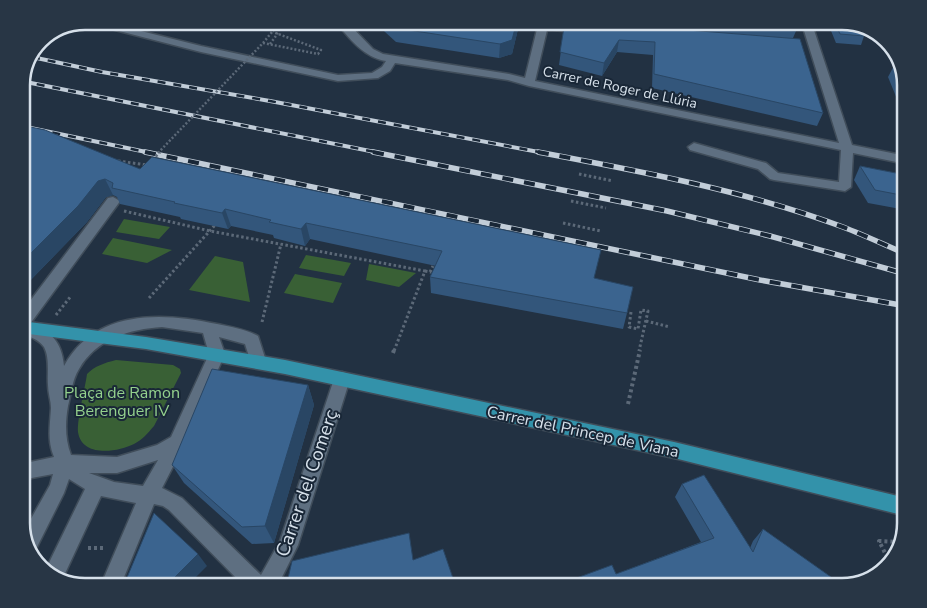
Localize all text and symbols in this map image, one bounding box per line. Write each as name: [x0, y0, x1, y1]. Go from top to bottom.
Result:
street label: Carrer de Roger de Llúria: [541, 62, 699, 113]
park label: Plaça de Ramon Berenguer IV: [64, 382, 180, 422]
street label: Carrer del Princep de Viana: [485, 401, 681, 463]
street label: Carrer del Comerç: [270, 406, 344, 560]

